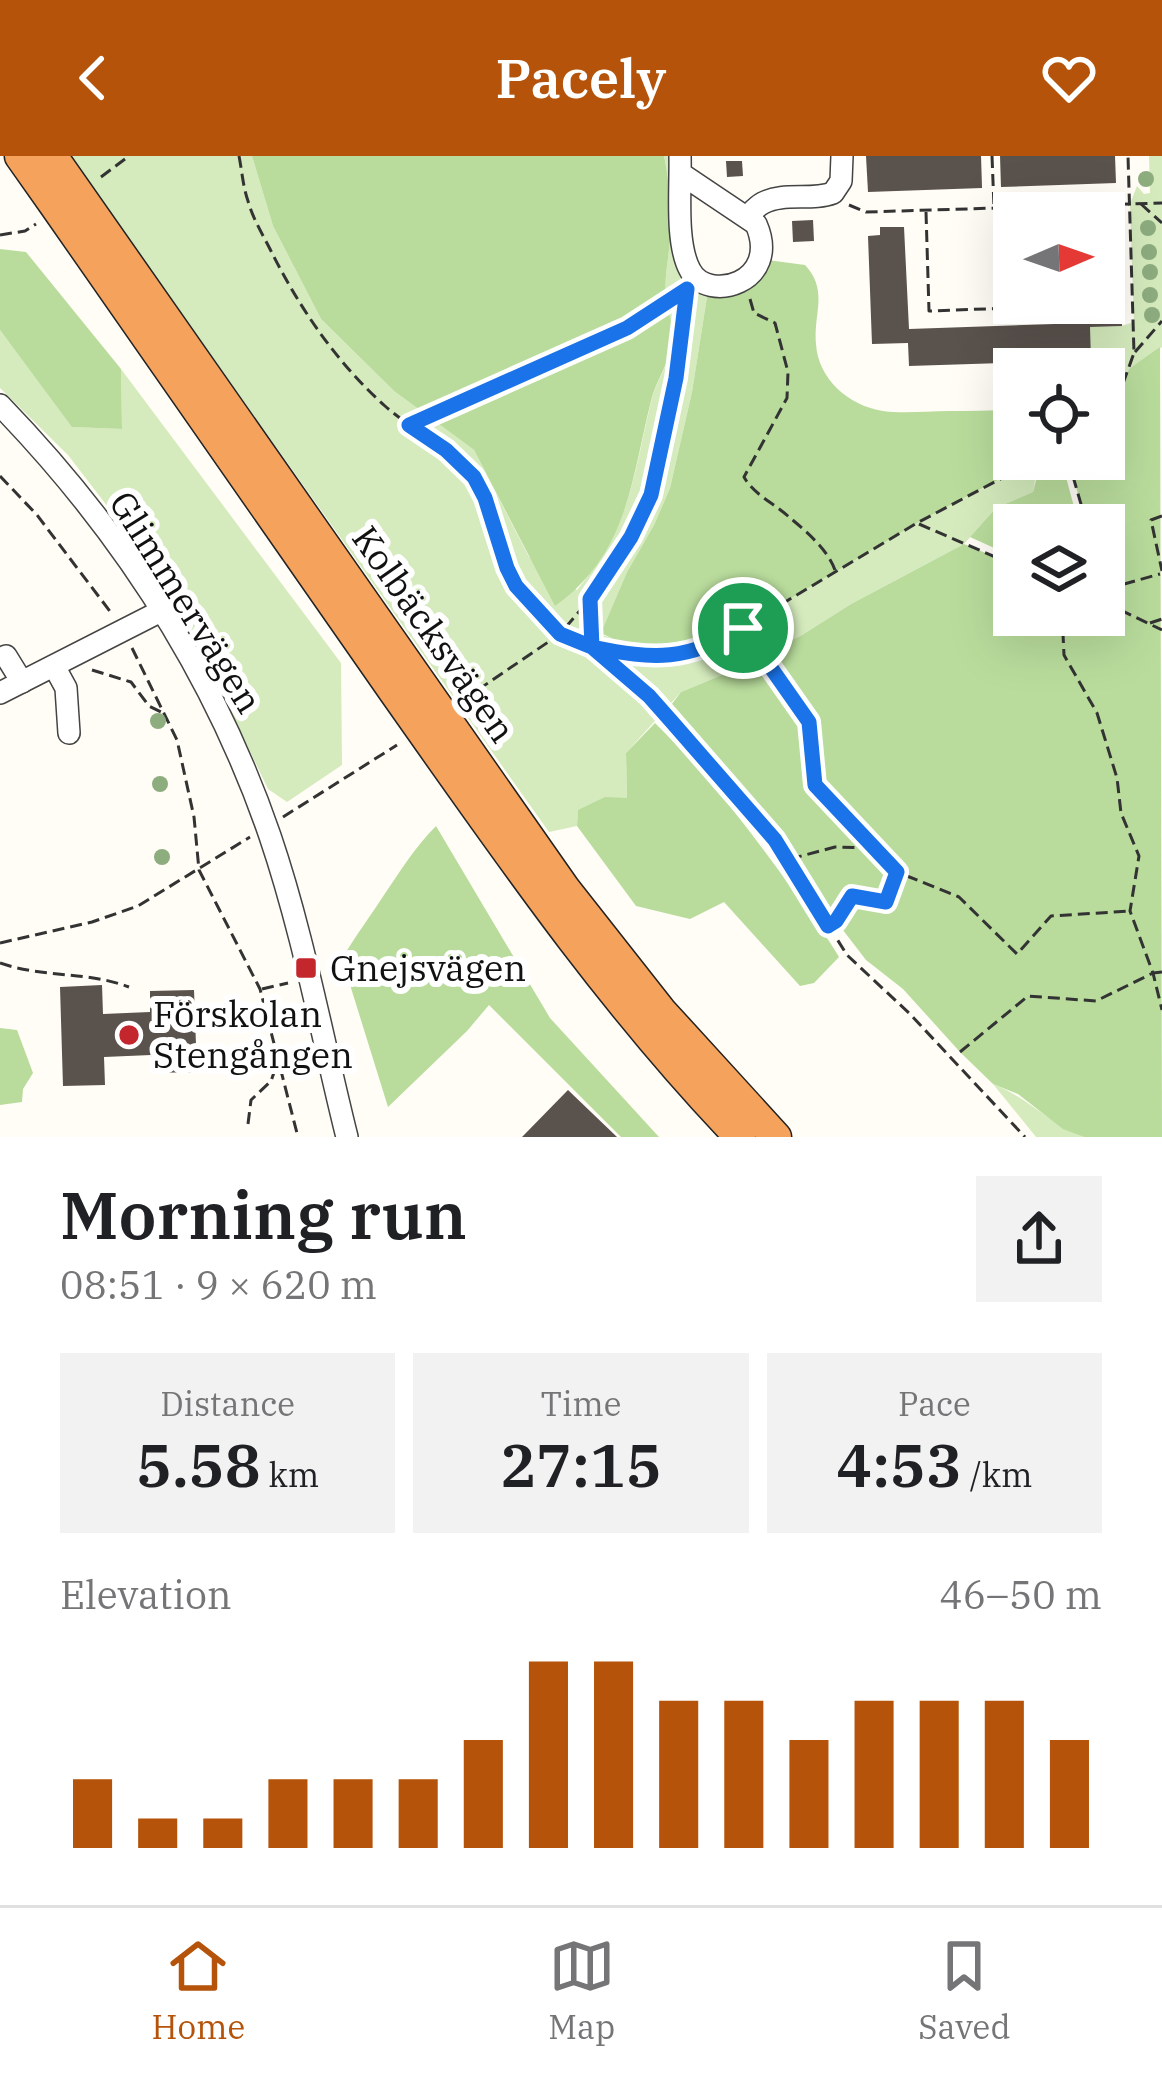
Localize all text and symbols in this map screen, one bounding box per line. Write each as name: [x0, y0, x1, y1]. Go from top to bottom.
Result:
text: Pacely: [496, 43, 666, 113]
icon: back: [60, 45, 126, 111]
icon: heart: [1036, 45, 1102, 111]
north arrow: [993, 192, 1125, 324]
map controls: [993, 192, 1125, 636]
button: locate: [993, 348, 1125, 480]
street label: Glimmervägen: [99, 482, 273, 721]
button: layers: [993, 504, 1125, 636]
street label: Kolbäcksvägen: [342, 516, 526, 751]
pin: [692, 577, 794, 679]
icon: arrive: [710, 595, 776, 661]
place label: Gnejsvägen: [330, 944, 526, 991]
marker: Gnejsvägen: [293, 955, 319, 981]
place label: Förskolan Stengången: [153, 990, 353, 1078]
marker: Förskolan Stengången: [116, 1022, 142, 1048]
text: Morning run: [60, 1171, 467, 1257]
button: share: [976, 1176, 1102, 1302]
text: 08:51 · 9 × 620 m: [60, 1259, 377, 1310]
text: Distance: [160, 1382, 295, 1425]
text: Time: [540, 1382, 622, 1425]
text: Pace: [898, 1382, 971, 1425]
text: 5.58: [136, 1425, 261, 1504]
text: 27:15: [500, 1425, 662, 1504]
text: 4:53: [836, 1425, 962, 1504]
text: km: [261, 1453, 319, 1496]
text: /km: [962, 1453, 1033, 1496]
text: Elevation: [60, 1569, 232, 1620]
text: 46–50 m: [939, 1569, 1102, 1620]
tab: Home: [151, 1933, 245, 2048]
tab: Map: [548, 1933, 615, 2048]
tab: Saved: [918, 1933, 1011, 2048]

